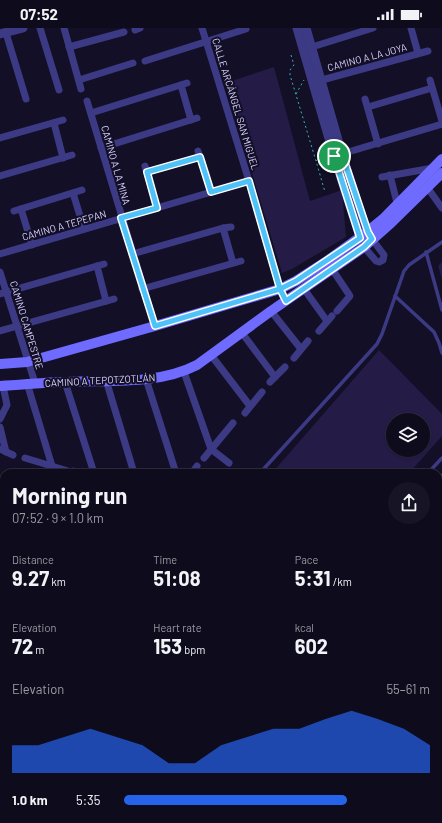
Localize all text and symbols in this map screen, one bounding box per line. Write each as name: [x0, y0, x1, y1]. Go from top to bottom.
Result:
text: 07:52: [20, 5, 58, 23]
street label: CALLE ARCÁNGEL SAN MIGUEL: [210, 37, 262, 172]
street label: CAMINO A LA JOYA: [326, 41, 408, 73]
street label: CAMINO A LA MINA: [99, 124, 133, 206]
pin: [317, 139, 351, 173]
icon: arrive: [323, 145, 345, 167]
street label: CAMINO A TEPEPAN: [20, 207, 108, 243]
street label: CAMINO CAMPESTRE: [8, 279, 46, 371]
street label: CAMINO A TEPOTZOTLÁN: [44, 371, 156, 389]
map controls: [386, 413, 430, 457]
button: layers: [386, 413, 430, 457]
text: Morning run: [12, 482, 127, 508]
button: share: [388, 482, 430, 524]
text: 07:52 · 9 × 1.0 km: [12, 510, 104, 526]
text: Distance: [12, 553, 54, 566]
text: Time: [153, 553, 177, 566]
text: Pace: [295, 553, 318, 566]
text: 9.27: [12, 566, 49, 590]
text: 51:08: [153, 566, 200, 590]
text: 5:31: [295, 566, 331, 590]
text: km: [49, 575, 66, 588]
text: /km: [331, 575, 352, 588]
text: Elevation: [12, 621, 56, 634]
text: Heart rate: [153, 621, 202, 634]
text: kcal: [295, 621, 314, 634]
text: 72: [12, 634, 33, 658]
text: 153: [153, 634, 182, 658]
text: 602: [295, 634, 328, 658]
text: m: [33, 643, 44, 656]
text: bpm: [182, 643, 205, 656]
text: Elevation: [12, 681, 64, 697]
text: 55–61 m: [386, 681, 430, 697]
text: 1.0 km: [12, 792, 48, 808]
text: 5:35: [76, 792, 100, 808]

